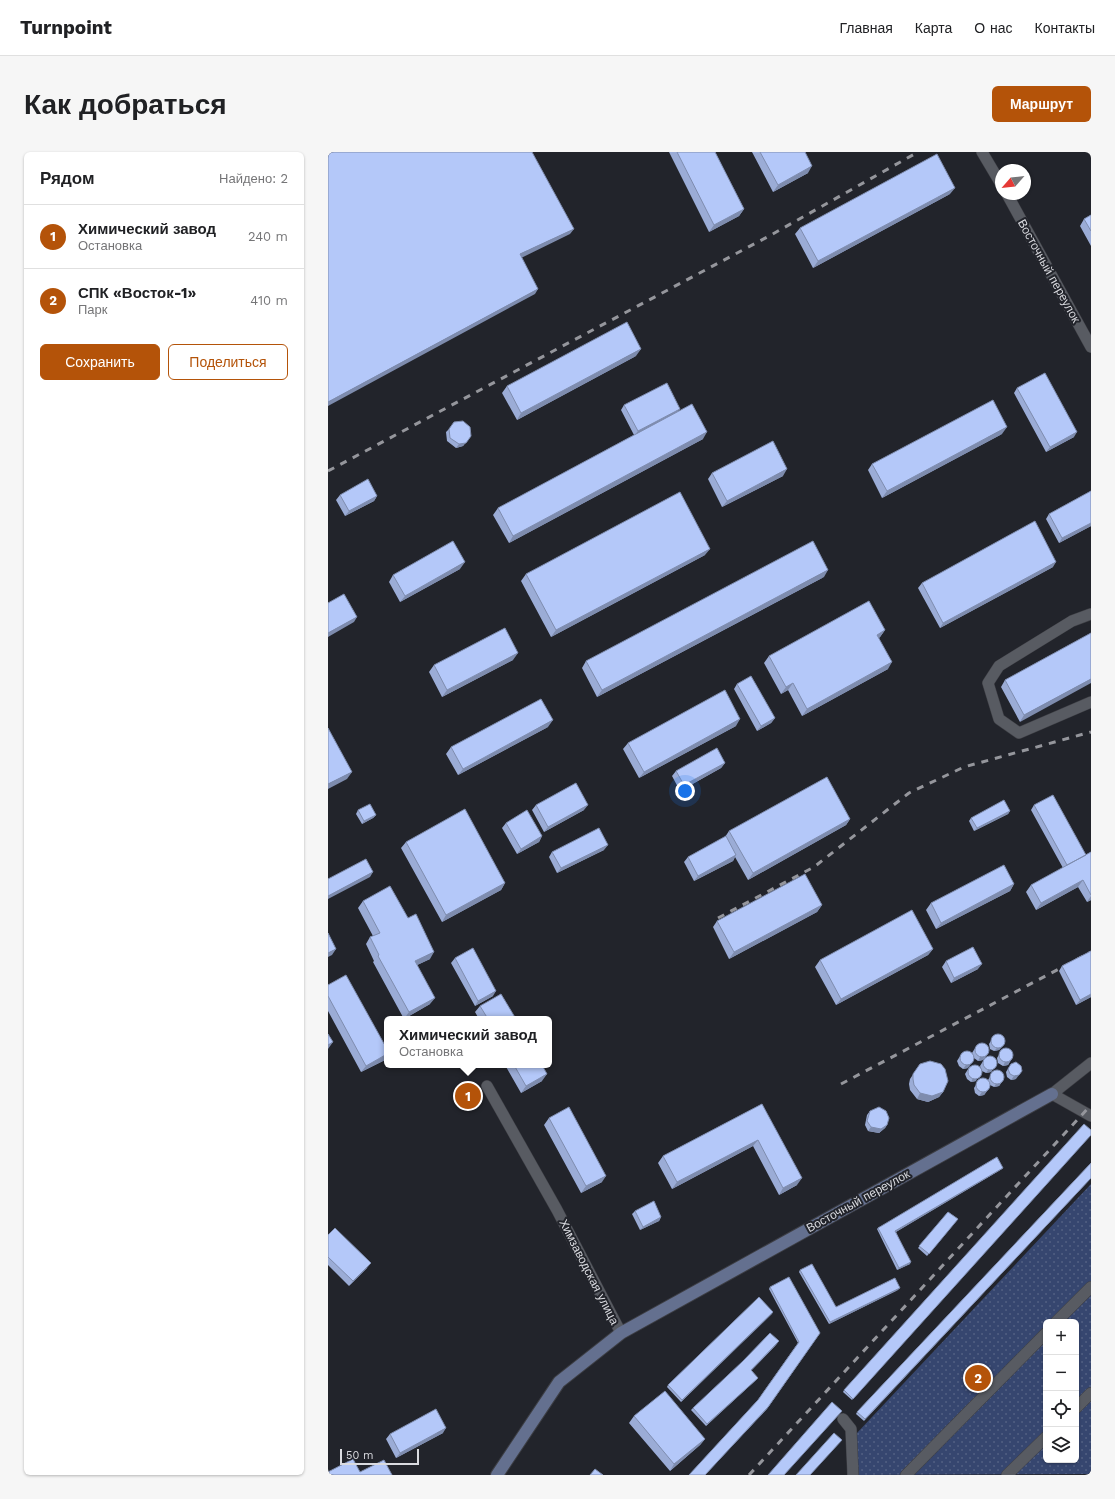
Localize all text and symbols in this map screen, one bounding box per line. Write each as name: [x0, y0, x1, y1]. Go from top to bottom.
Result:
text: Turnpoint: [20, 16, 112, 39]
text: Главная: [840, 20, 893, 36]
text: Карта: [915, 20, 952, 36]
text: О нас: [974, 20, 1013, 36]
text: Контакты: [1035, 20, 1095, 36]
button: Маршрут: [992, 86, 1091, 122]
text: Как добраться: [24, 88, 227, 121]
north arrow: [995, 164, 1031, 200]
text: Рядом: [40, 168, 95, 188]
text: Найдено: 2: [219, 171, 288, 186]
street label: Восточный переулок: [1015, 217, 1084, 326]
text: Химический завод: [78, 220, 216, 238]
text: 1: [50, 229, 56, 244]
text: 240 m: [248, 229, 288, 244]
text: Остановка: [78, 238, 142, 253]
text: СПК «Восток-1»: [78, 284, 196, 302]
text: 2: [49, 293, 57, 308]
text: 410 m: [250, 293, 288, 308]
text: Парк: [78, 302, 108, 317]
button: Сохранить: [40, 344, 160, 380]
button: Поделиться: [168, 344, 288, 380]
your location: [675, 781, 695, 801]
popup: [384, 1016, 552, 1068]
text: Химический завод: [399, 1026, 537, 1044]
text: Остановка: [399, 1044, 463, 1059]
pin: 1: [455, 1081, 481, 1111]
street label: Восточный переулок: [804, 1166, 913, 1235]
street label: Химзаводская улица: [556, 1217, 622, 1327]
map controls: [1043, 1319, 1079, 1463]
button: +: [1043, 1319, 1079, 1355]
button: −: [1043, 1355, 1079, 1391]
pin: 2: [965, 1363, 991, 1393]
button: locate: [1043, 1391, 1079, 1427]
button: layers: [1043, 1427, 1079, 1463]
scale bar: [340, 1447, 419, 1466]
text: 50 m: [346, 1449, 373, 1462]

